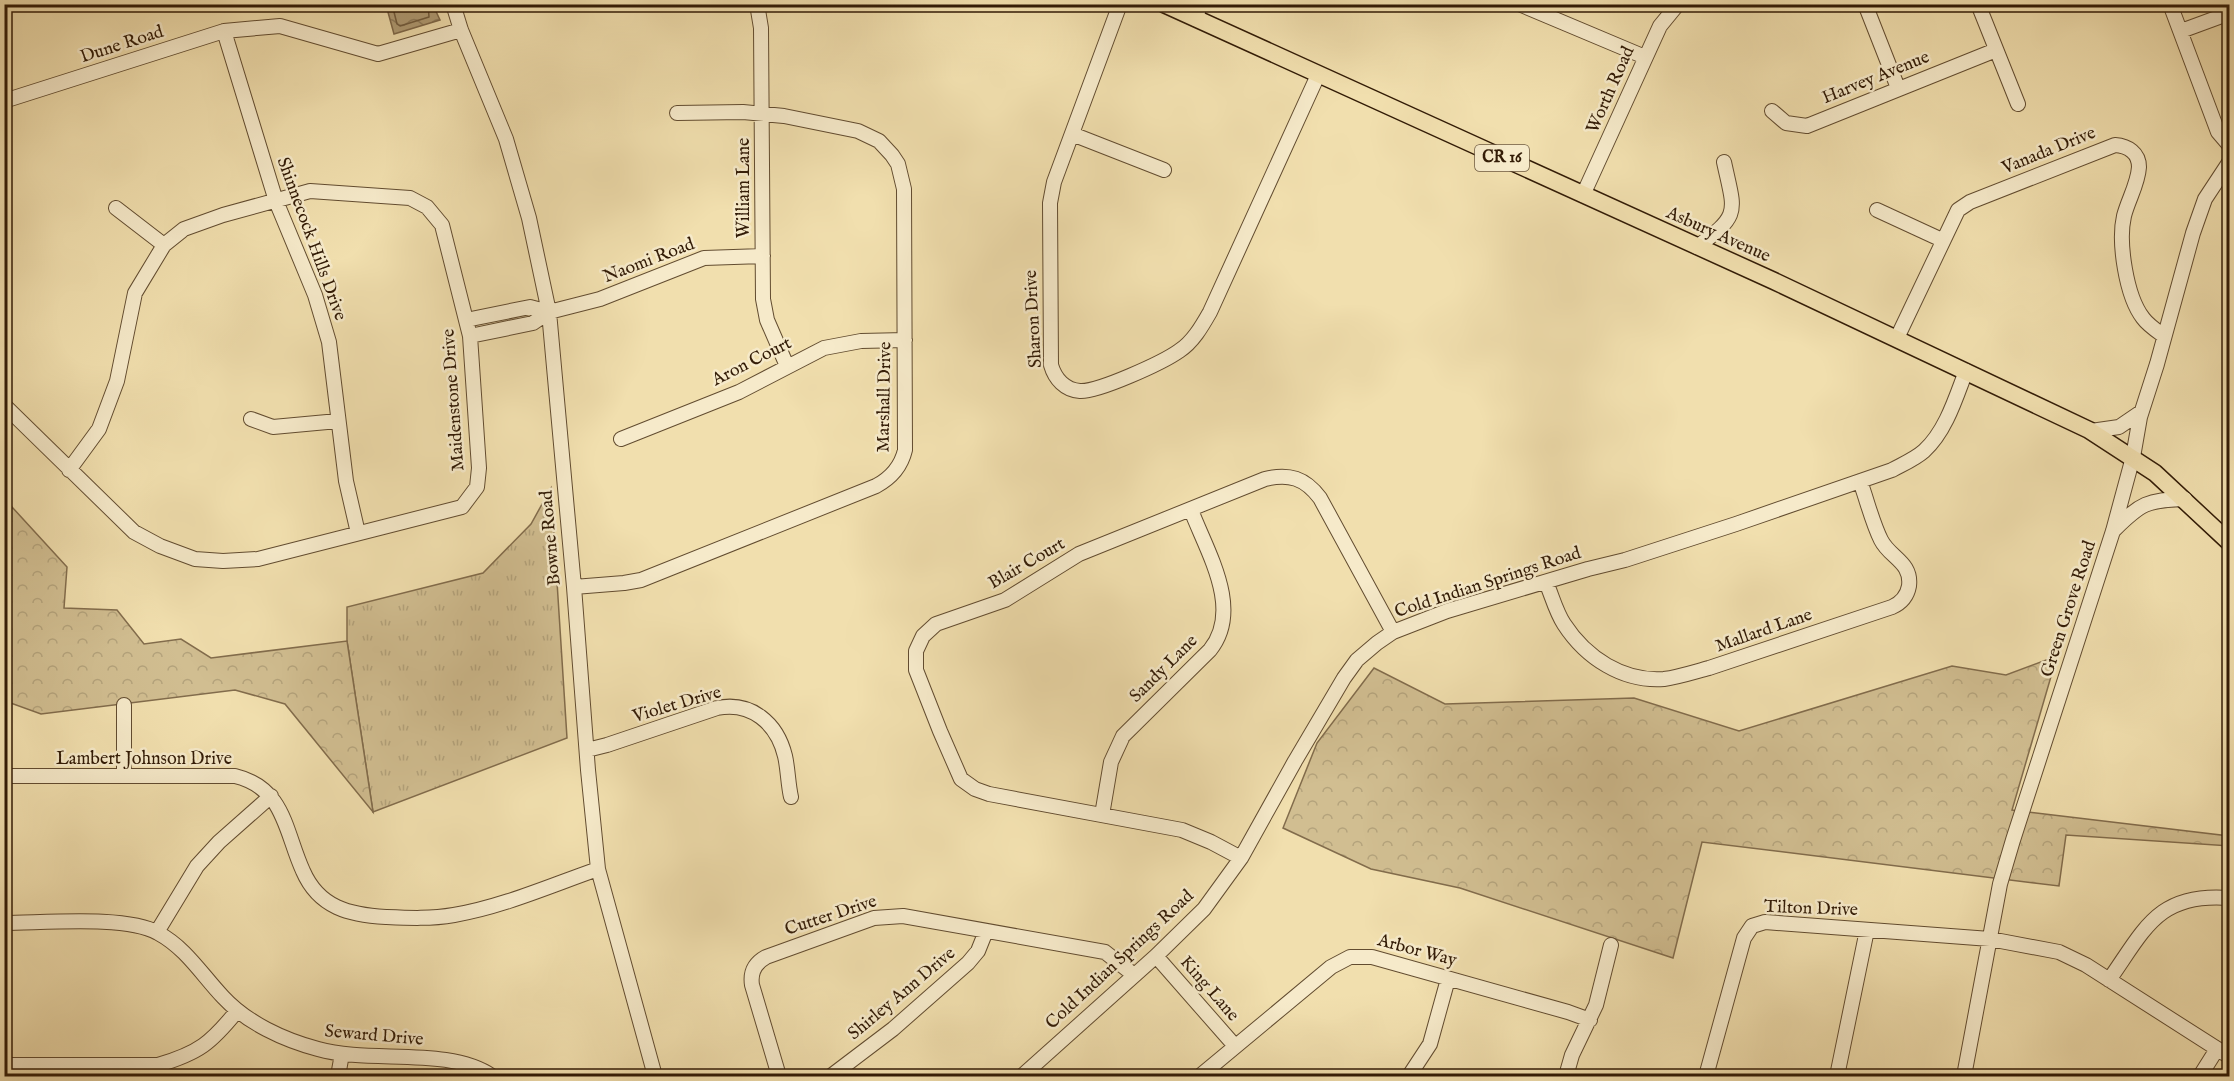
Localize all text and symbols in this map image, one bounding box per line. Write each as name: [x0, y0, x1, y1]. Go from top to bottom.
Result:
street label: Dune Road: [77, 21, 167, 69]
street label: Worth Road: [1582, 43, 1641, 137]
street label: Harvey Avenue: [1819, 46, 1933, 110]
street label: Vanada Drive: [1998, 122, 2099, 181]
street label: William Lane: [733, 138, 756, 238]
road number: CR 16: [1475, 145, 1529, 171]
street label: Shinnecock Hills Drive: [271, 154, 351, 324]
street label: Asbury Avenue: [1661, 201, 1774, 268]
street label: Naomi Road: [600, 233, 698, 289]
street label: Sharon Drive: [1020, 269, 1048, 369]
street label: Maidenstone Drive: [438, 328, 470, 472]
street label: Aron Court: [707, 332, 796, 392]
street label: Marshall Drive: [873, 341, 897, 453]
street label: Bowne Road: [535, 489, 567, 587]
street label: Blair Court: [985, 533, 1069, 595]
street label: Green Grove Road: [2036, 537, 2102, 680]
street label: Cold Indian Springs Road: [1392, 542, 1584, 624]
street label: Mallard Lane: [1713, 604, 1815, 658]
street label: Sandy Lane: [1125, 630, 1203, 708]
street label: Violet Drive: [629, 681, 724, 729]
street label: Lambert Johnson Drive: [56, 748, 232, 771]
street label: Cold Indian Springs Road: [1041, 885, 1199, 1035]
street label: Cutter Drive: [782, 890, 880, 942]
street label: Tilton Drive: [1764, 896, 1858, 922]
street label: Arbor Way: [1374, 929, 1459, 973]
street label: Shirley Ann Drive: [844, 942, 960, 1046]
street label: King Lane: [1174, 951, 1244, 1027]
street label: Seward Drive: [324, 1020, 424, 1052]

